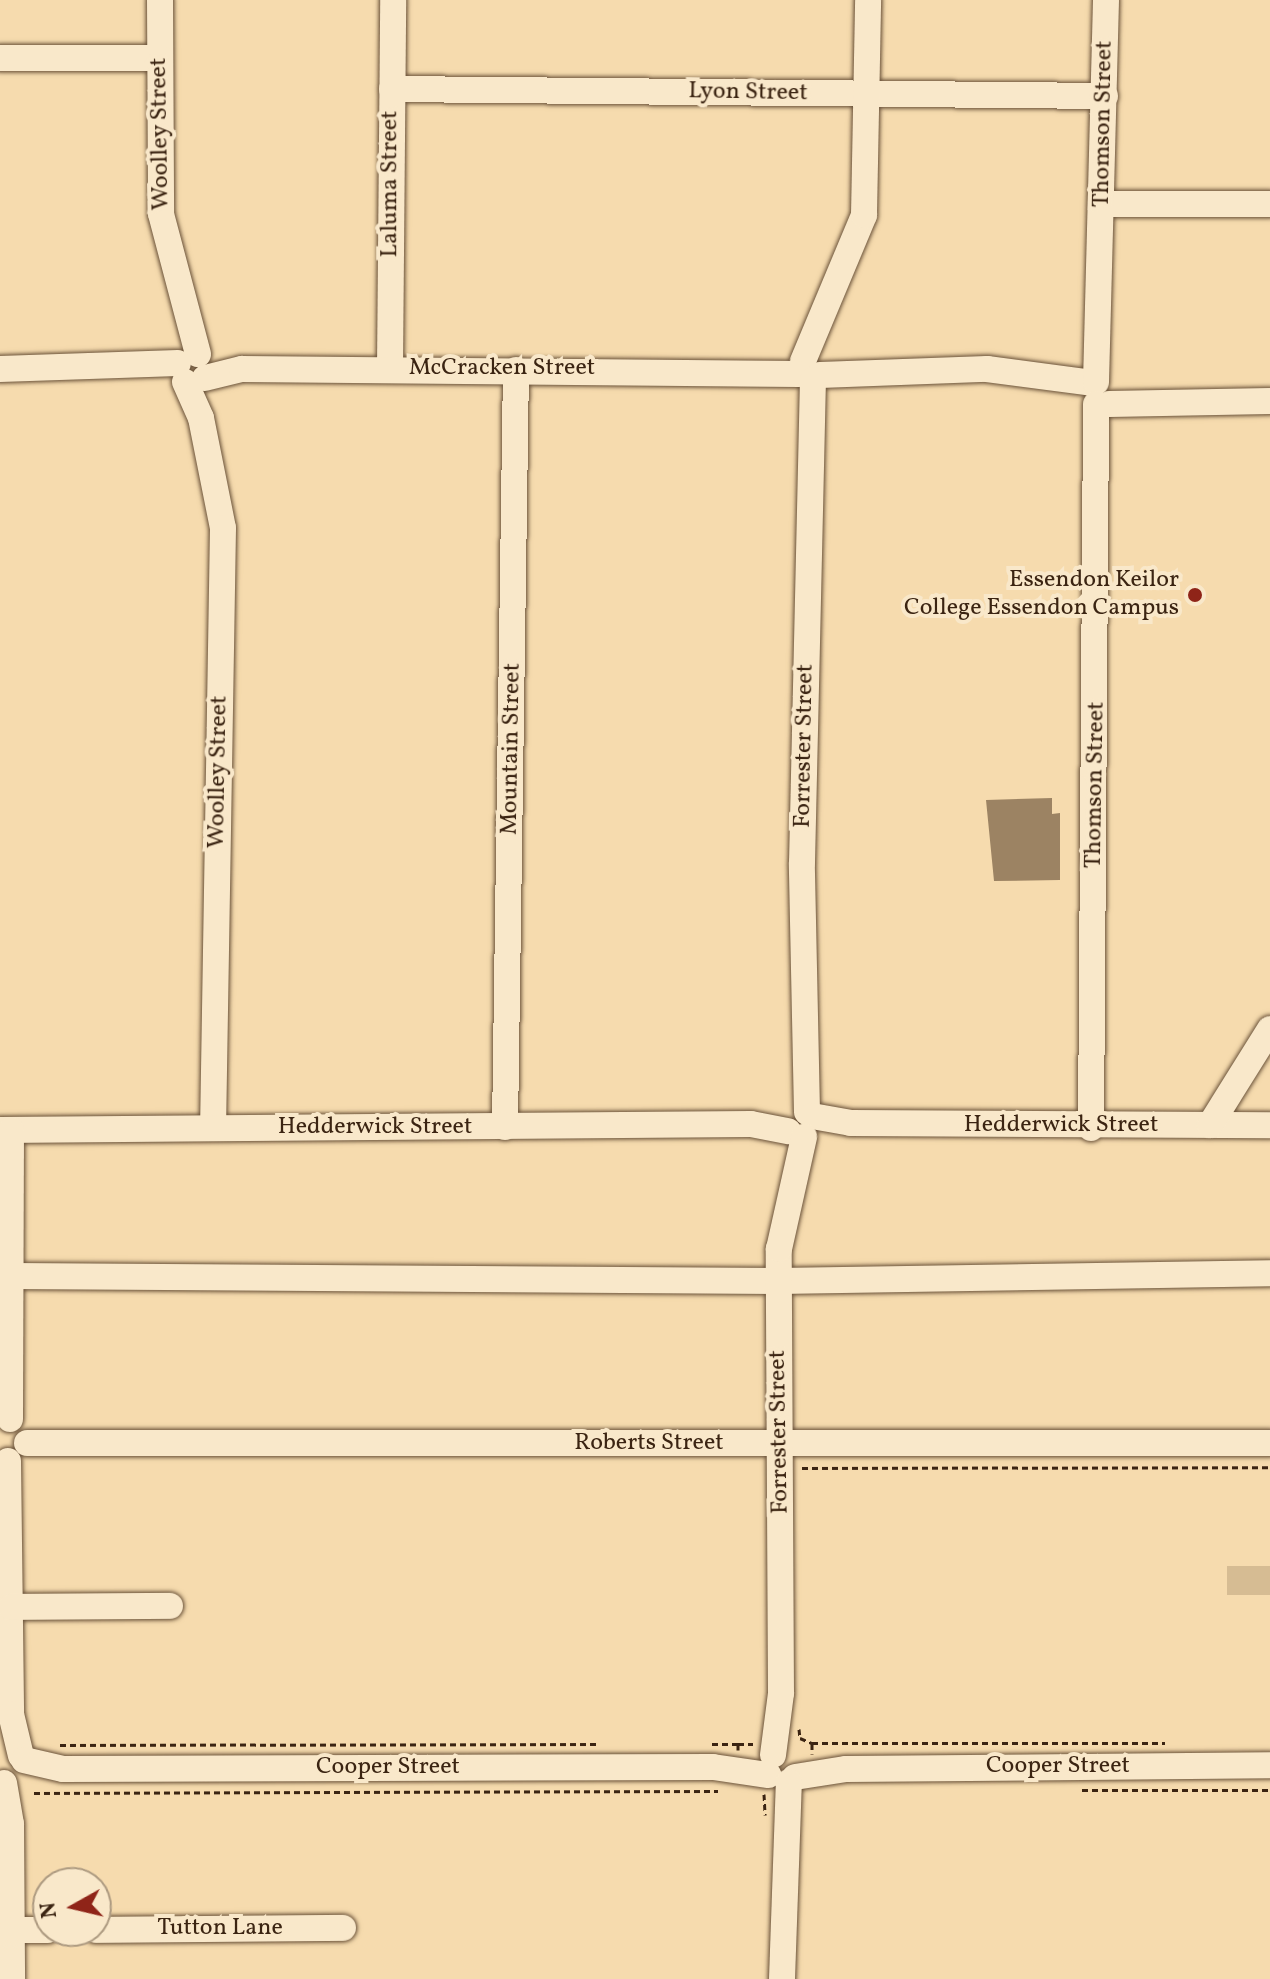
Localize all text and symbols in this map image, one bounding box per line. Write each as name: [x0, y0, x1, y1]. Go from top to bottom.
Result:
street label: Thomson Street: [1088, 40, 1120, 208]
street label: Woolley Street: [145, 57, 177, 211]
street label: Lyon Street: [688, 78, 808, 108]
street label: Laluma Street: [377, 111, 405, 257]
street label: McCracken Street: [409, 355, 595, 383]
place label: Essendon Keilor College Essendon Campus: [904, 567, 1179, 623]
marker: Essendon Keilor College Essendon Campus: [1186, 586, 1204, 604]
street label: Mountain Street: [496, 663, 528, 835]
street label: Forrester Street: [789, 664, 821, 828]
street label: Woolley Street: [203, 695, 235, 849]
street label: Thomson Street: [1080, 701, 1112, 869]
street label: Hedderwick Street: [964, 1112, 1158, 1140]
street label: Hedderwick Street: [278, 1114, 472, 1142]
street label: Forrester Street: [764, 1350, 796, 1514]
street label: Roberts Street: [574, 1430, 724, 1458]
street label: Cooper Street: [986, 1753, 1130, 1781]
street label: Cooper Street: [316, 1754, 460, 1782]
north arrow: [32, 1867, 112, 1947]
text: N: [33, 1900, 66, 1920]
street label: Tutton Lane: [157, 1915, 283, 1943]

